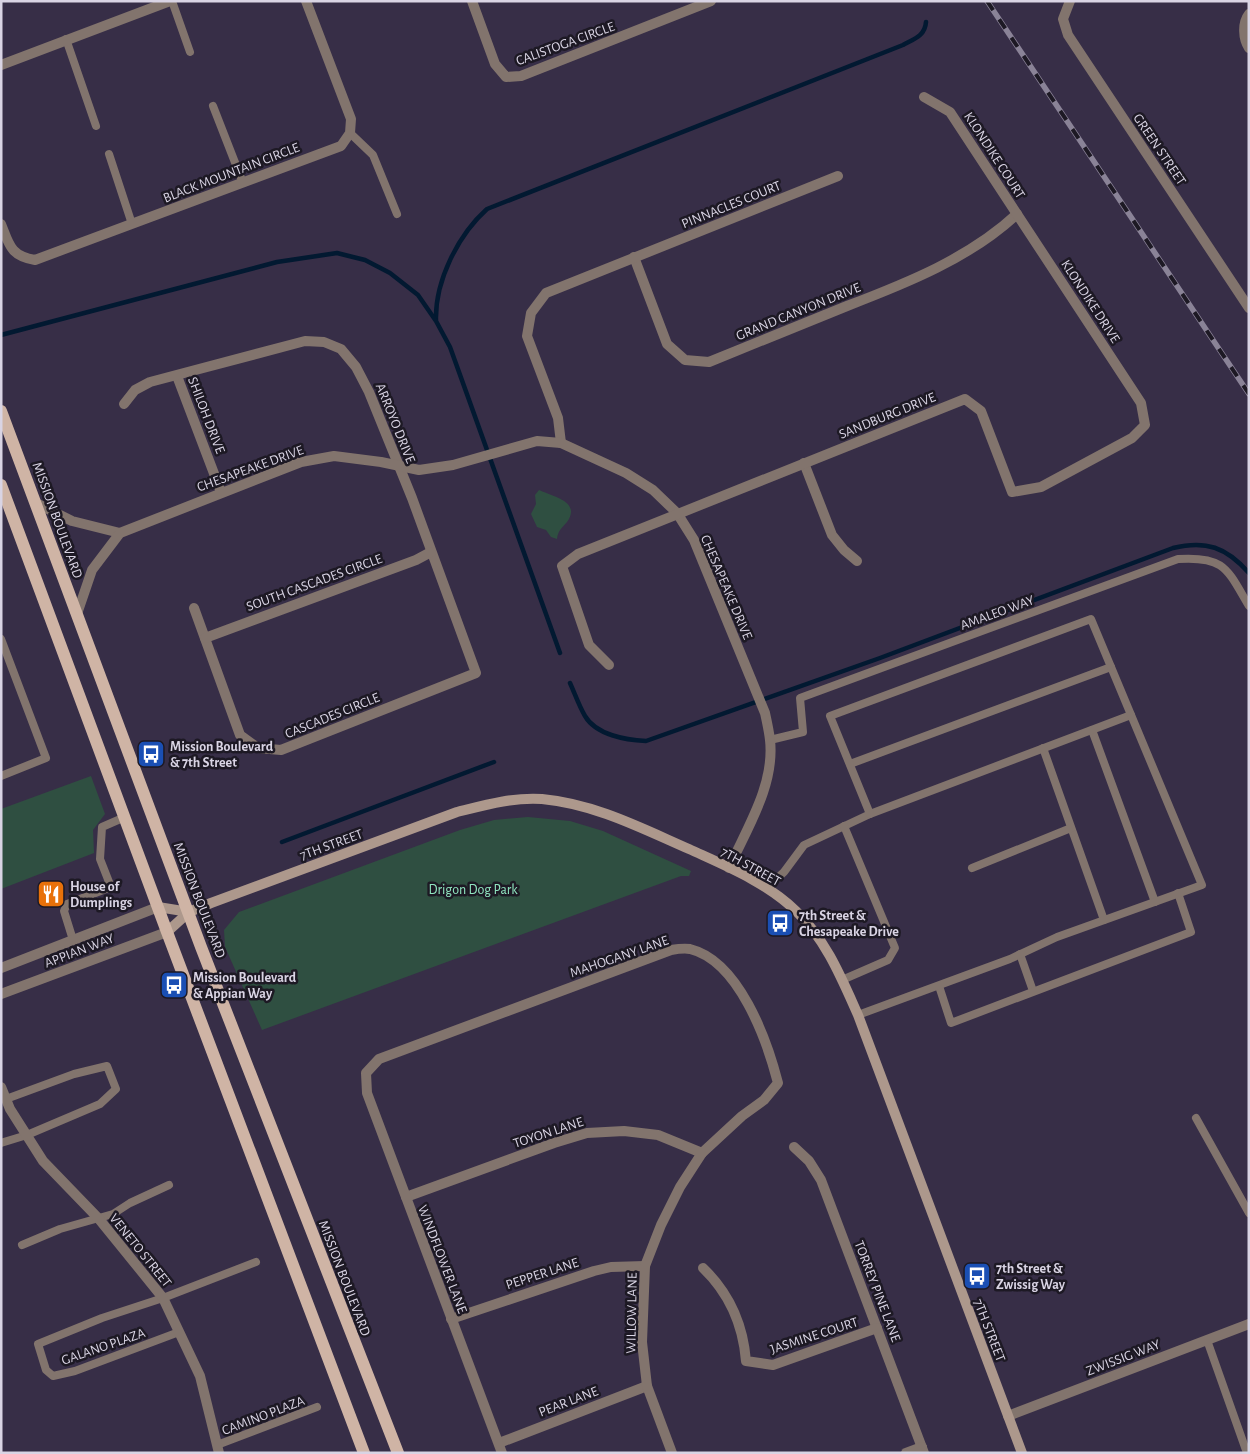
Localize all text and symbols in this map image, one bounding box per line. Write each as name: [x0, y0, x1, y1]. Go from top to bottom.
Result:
street label: CALISTOGA CIRCLE: [514, 20, 617, 68]
street label: KLONDIKE COURT: [961, 110, 1027, 201]
street label: GREEN STREET: [1130, 111, 1188, 188]
street label: BLACK MOUNTAIN CIRCLE: [161, 140, 302, 205]
street label: PINNACLES COURT: [680, 179, 783, 231]
street label: KLONDIKE DRIVE: [1058, 258, 1122, 346]
street label: GRAND CANYON DRIVE: [734, 280, 863, 343]
street label: SHILOH DRIVE: [185, 375, 227, 456]
street label: ARROYO DRIVE: [373, 381, 418, 466]
street label: SANDBURG DRIVE: [837, 390, 938, 442]
street label: CHESAPEAKE DRIVE: [195, 443, 306, 495]
street label: MISSION BOULEVARD: [30, 460, 85, 580]
street label: CHESAPEAKE DRIVE: [698, 533, 755, 642]
street label: SOUTH CASCADES CIRCLE: [244, 552, 384, 614]
street label: AMALEO WAY: [958, 593, 1037, 633]
street label: CASCADES CIRCLE: [283, 691, 382, 741]
bus stop icon: Mission Boulevard & 7th Street: [136, 739, 166, 769]
place label: Mission Boulevard & 7th Street: [170, 740, 274, 770]
street label: 7TH STREET: [298, 827, 365, 863]
street label: MISSION BOULEVARD: [171, 841, 228, 960]
street label: 7TH STREET: [718, 845, 783, 889]
restaurant icon: House of Dumplings: [36, 879, 66, 909]
place label: House of Dumplings: [70, 880, 132, 910]
park label: Drigon Dog Park: [428, 883, 518, 897]
bus stop icon: 7th Street & Chesapeake Drive: [765, 908, 795, 938]
place label: 7th Street & Chesapeake Drive: [799, 909, 899, 939]
street label: APPIAN WAY: [43, 931, 117, 971]
street label: MAHOGANY LANE: [568, 933, 671, 980]
bus stop icon: Mission Boulevard & Appian Way: [159, 970, 189, 1000]
place label: Mission Boulevard & Appian Way: [193, 971, 297, 1001]
street label: TOYON LANE: [512, 1115, 585, 1151]
street label: WINDFLOWER LANE: [415, 1203, 469, 1316]
street label: VENETO STREET: [107, 1211, 174, 1290]
street label: MISSION BOULEVARD: [316, 1219, 373, 1338]
street label: TORREY PINE LANE: [851, 1239, 903, 1344]
street label: PEPPER LANE: [504, 1256, 581, 1292]
bus stop icon: 7th Street & Zwissig Way: [962, 1261, 992, 1291]
place label: 7th Street & Zwissig Way: [996, 1262, 1066, 1292]
street label: WILLOW LANE: [624, 1272, 640, 1354]
street label: 7TH STREET: [971, 1297, 1007, 1364]
street label: JASMINE COURT: [769, 1315, 860, 1357]
street label: GALANO PLAZA: [60, 1326, 147, 1368]
street label: ZWISSIG WAY: [1084, 1337, 1163, 1378]
street label: PEAR LANE: [537, 1384, 600, 1420]
street label: CAMINO PLAZA: [220, 1394, 307, 1438]

